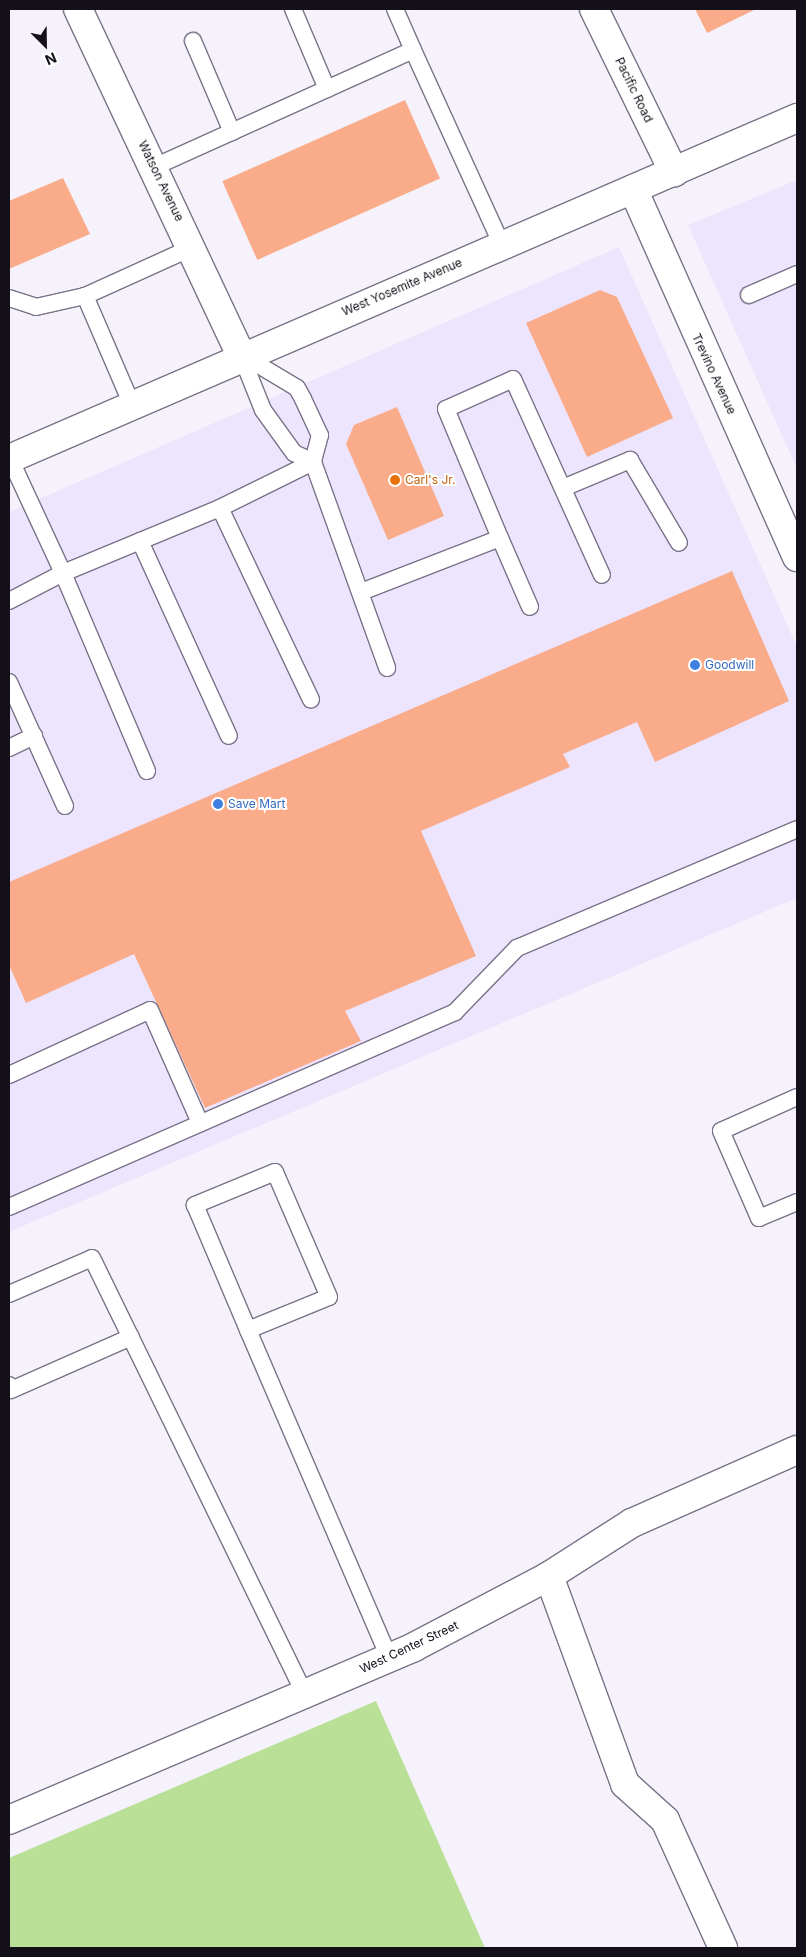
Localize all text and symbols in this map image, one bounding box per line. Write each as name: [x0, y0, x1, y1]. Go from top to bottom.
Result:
north arrow: [20, 20, 70, 70]
text: N: [43, 49, 59, 69]
street label: Pacific Road: [612, 55, 656, 125]
street label: Watson Avenue: [135, 138, 187, 224]
street label: West Yosemite Avenue: [340, 255, 464, 319]
street label: Trevino Avenue: [689, 331, 739, 417]
place label: Carl's Jr.: [405, 473, 455, 487]
marker: Carl's Jr.: [389, 474, 401, 486]
place label: Goodwill: [705, 658, 754, 672]
marker: Goodwill: [689, 659, 701, 671]
place label: Save Mart: [228, 797, 285, 811]
marker: Save Mart: [212, 798, 224, 810]
street label: West Center Street: [357, 1618, 461, 1676]

